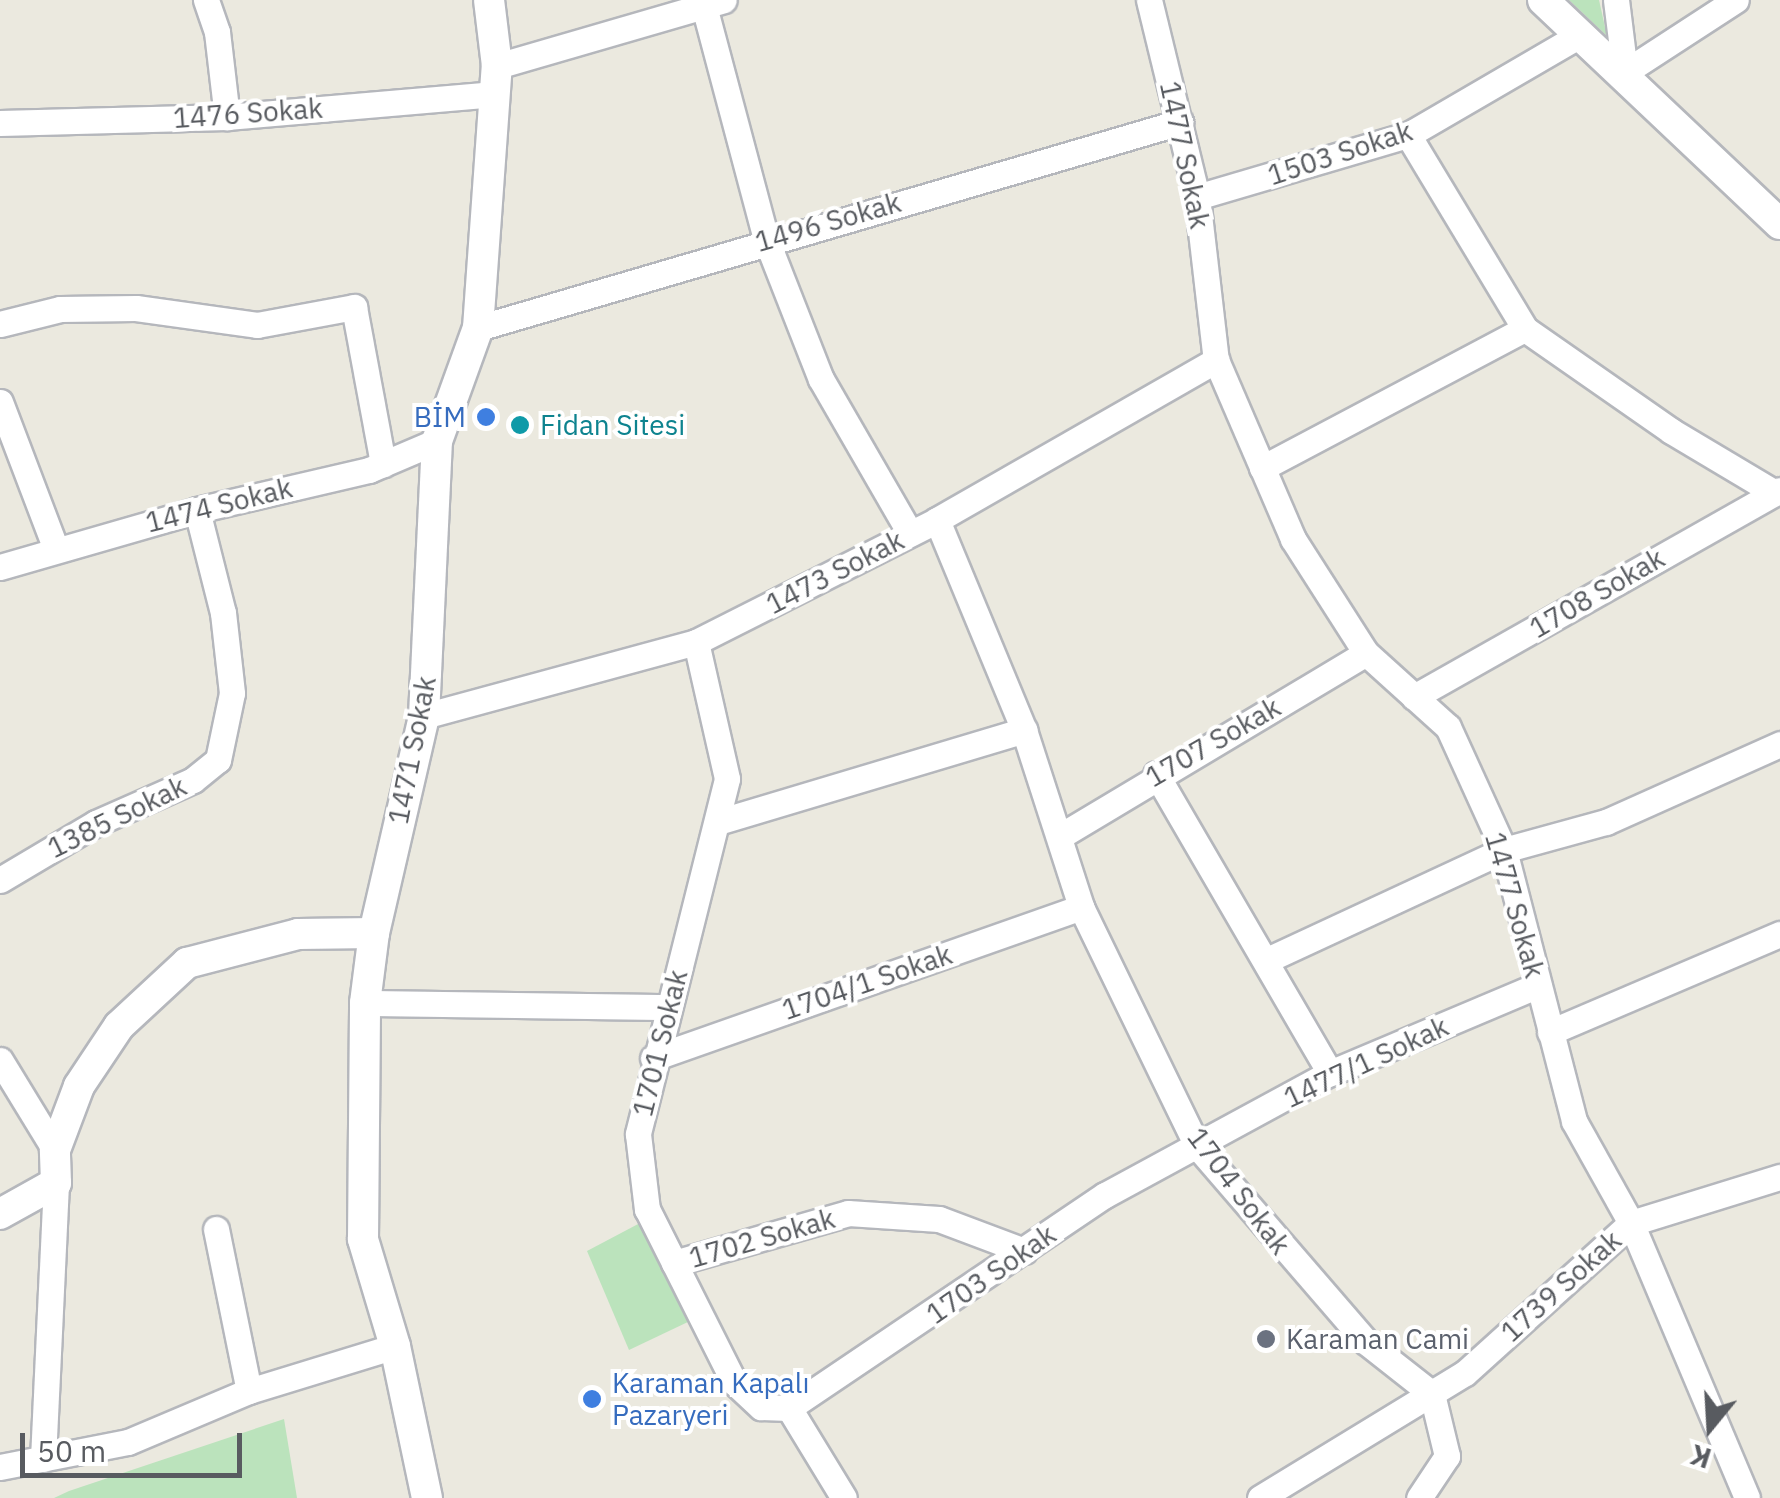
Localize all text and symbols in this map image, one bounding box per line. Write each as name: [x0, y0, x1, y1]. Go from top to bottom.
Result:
street label: 1477 Sokak: [1153, 78, 1217, 232]
street label: 1476 Sokak: [172, 91, 324, 135]
street label: 1503 Sokak: [1263, 114, 1417, 192]
street label: 1496 Sokak: [751, 185, 905, 259]
place label: BİM: [414, 400, 466, 434]
marker: BİM: [475, 406, 497, 428]
place label: Fidan Sitesi: [540, 408, 685, 442]
marker: Fidan Sitesi: [509, 414, 531, 436]
street label: 1474 Sokak: [142, 471, 296, 539]
street label: 1473 Sokak: [761, 523, 909, 621]
street label: 1708 Sokak: [1524, 541, 1670, 645]
street label: 1471 Sokak: [381, 673, 443, 827]
street label: 1707 Sokak: [1140, 690, 1286, 794]
street label: 1385 Sokak: [42, 769, 192, 865]
street label: 1477 Sokak: [1478, 828, 1552, 982]
street label: 1704/1 Sokak: [778, 937, 956, 1027]
street label: 1701 Sokak: [626, 966, 694, 1120]
street label: 1477/1 Sokak: [1278, 1009, 1454, 1115]
street label: 1704 Sokak: [1180, 1121, 1298, 1261]
street label: 1702 Sokak: [685, 1201, 839, 1275]
street label: 1703 Sokak: [920, 1217, 1062, 1331]
street label: 1739 Sokak: [1494, 1223, 1628, 1349]
place label: Karaman Cami: [1286, 1322, 1469, 1356]
marker: Karaman Cami: [1255, 1328, 1277, 1350]
place label: Karaman Kapalı Pazaryeri: [612, 1366, 809, 1432]
north arrow: [1660, 1378, 1760, 1478]
marker: Karaman Kapalı Pazaryeri: [581, 1388, 603, 1410]
scale bar: [25, 1413, 248, 1475]
text: 50 m: [37, 1431, 106, 1470]
text: K: [1686, 1436, 1716, 1478]

